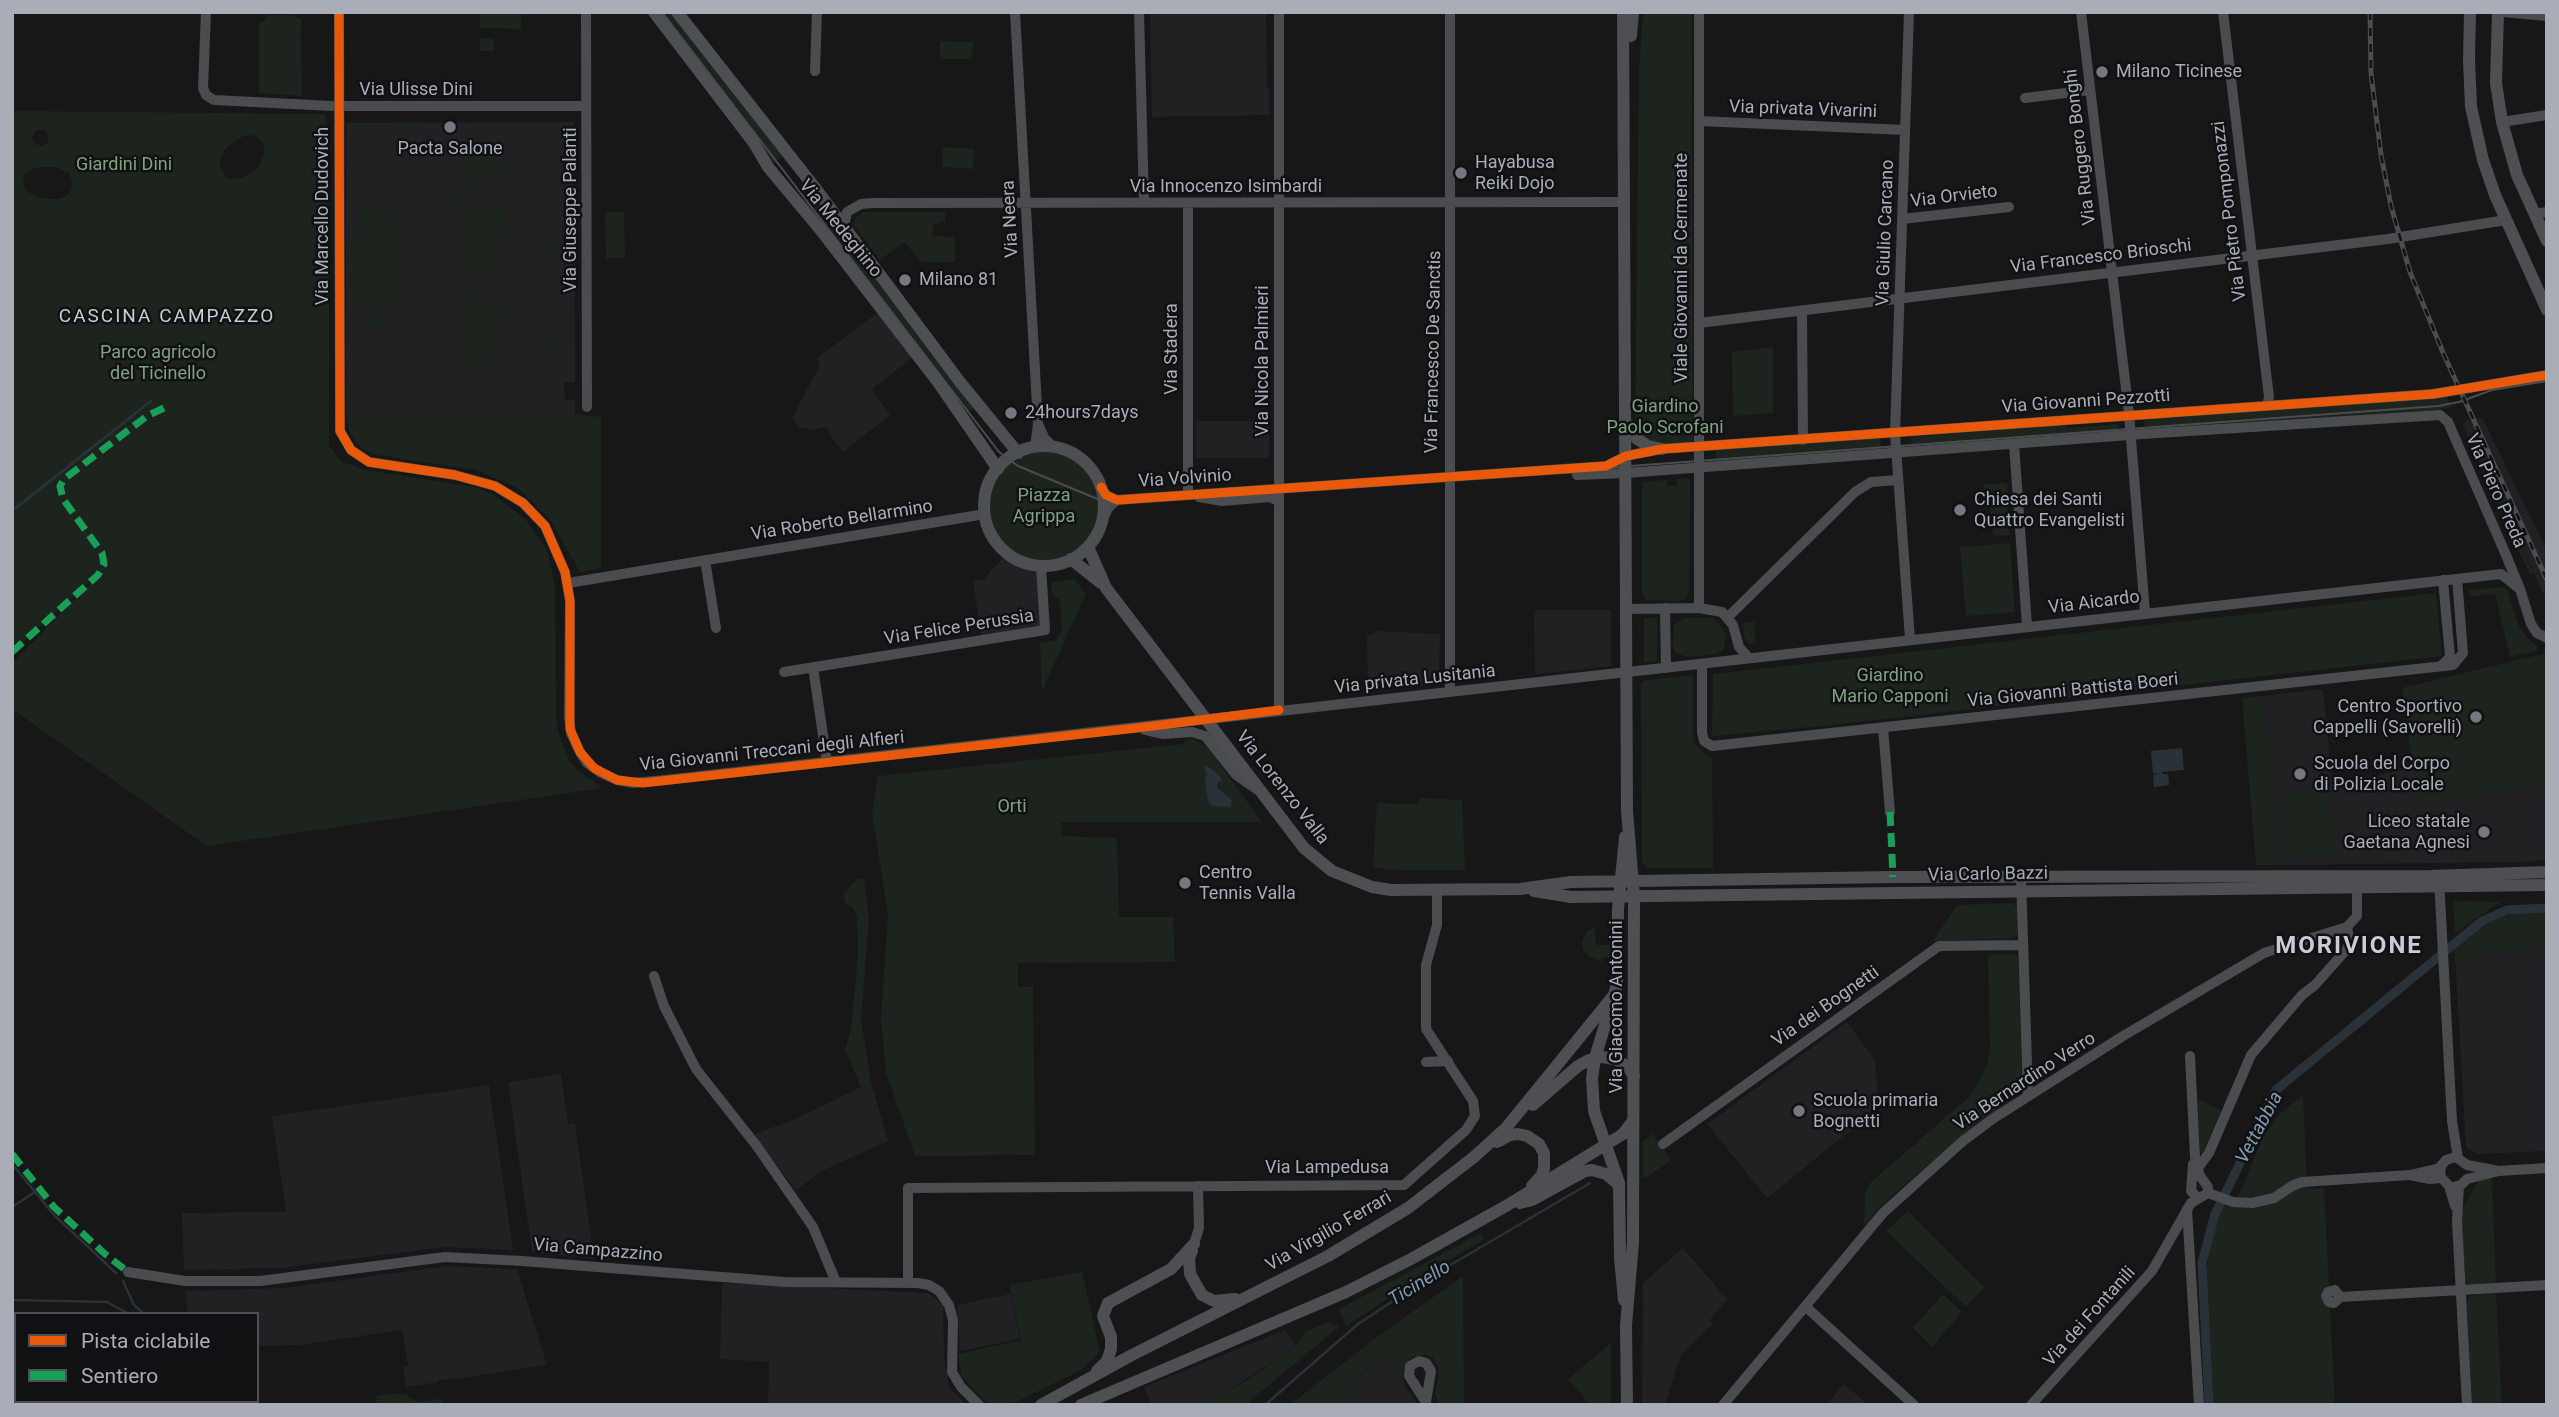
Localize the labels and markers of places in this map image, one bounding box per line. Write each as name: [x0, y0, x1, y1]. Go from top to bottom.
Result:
place label: Milano Ticinese: [2116, 61, 2242, 83]
marker: Milano Ticinese: [2094, 64, 2110, 80]
marker: Pacta Salone: [442, 119, 458, 135]
place label: Pacta Salone: [397, 138, 503, 160]
place label: Hayabusa Reiki Dojo: [1475, 152, 1555, 194]
marker: Hayabusa Reiki Dojo: [1453, 165, 1469, 181]
place label: Milano 81: [919, 269, 998, 291]
marker: Milano 81: [897, 272, 913, 288]
place label: 24hours7days: [1025, 402, 1138, 424]
marker: 24hours7days: [1003, 405, 1019, 421]
place label: Chiesa dei Santi Quattro Evangelisti: [1974, 489, 2125, 532]
marker: Chiesa dei Santi Quattro Evangelisti: [1952, 502, 1968, 518]
place label: Centro Sportivo Cappelli (Savorelli): [2313, 696, 2462, 738]
marker: Centro Sportivo Cappelli (Savorelli): [2468, 709, 2484, 725]
place label: Scuola del Corpo di Polizia Locale: [2314, 753, 2450, 796]
marker: Scuola del Corpo di Polizia Locale: [2292, 766, 2308, 782]
place label: Liceo statale Gaetana Agnesi: [2344, 811, 2470, 854]
marker: Liceo statale Gaetana Agnesi: [2476, 824, 2492, 840]
place label: Centro Tennis Valla: [1199, 862, 1296, 904]
marker: Centro Tennis Valla: [1177, 875, 1193, 891]
place label: Scuola primaria Bognetti: [1813, 1090, 1938, 1132]
marker: Scuola primaria Bognetti: [1791, 1103, 1807, 1119]

